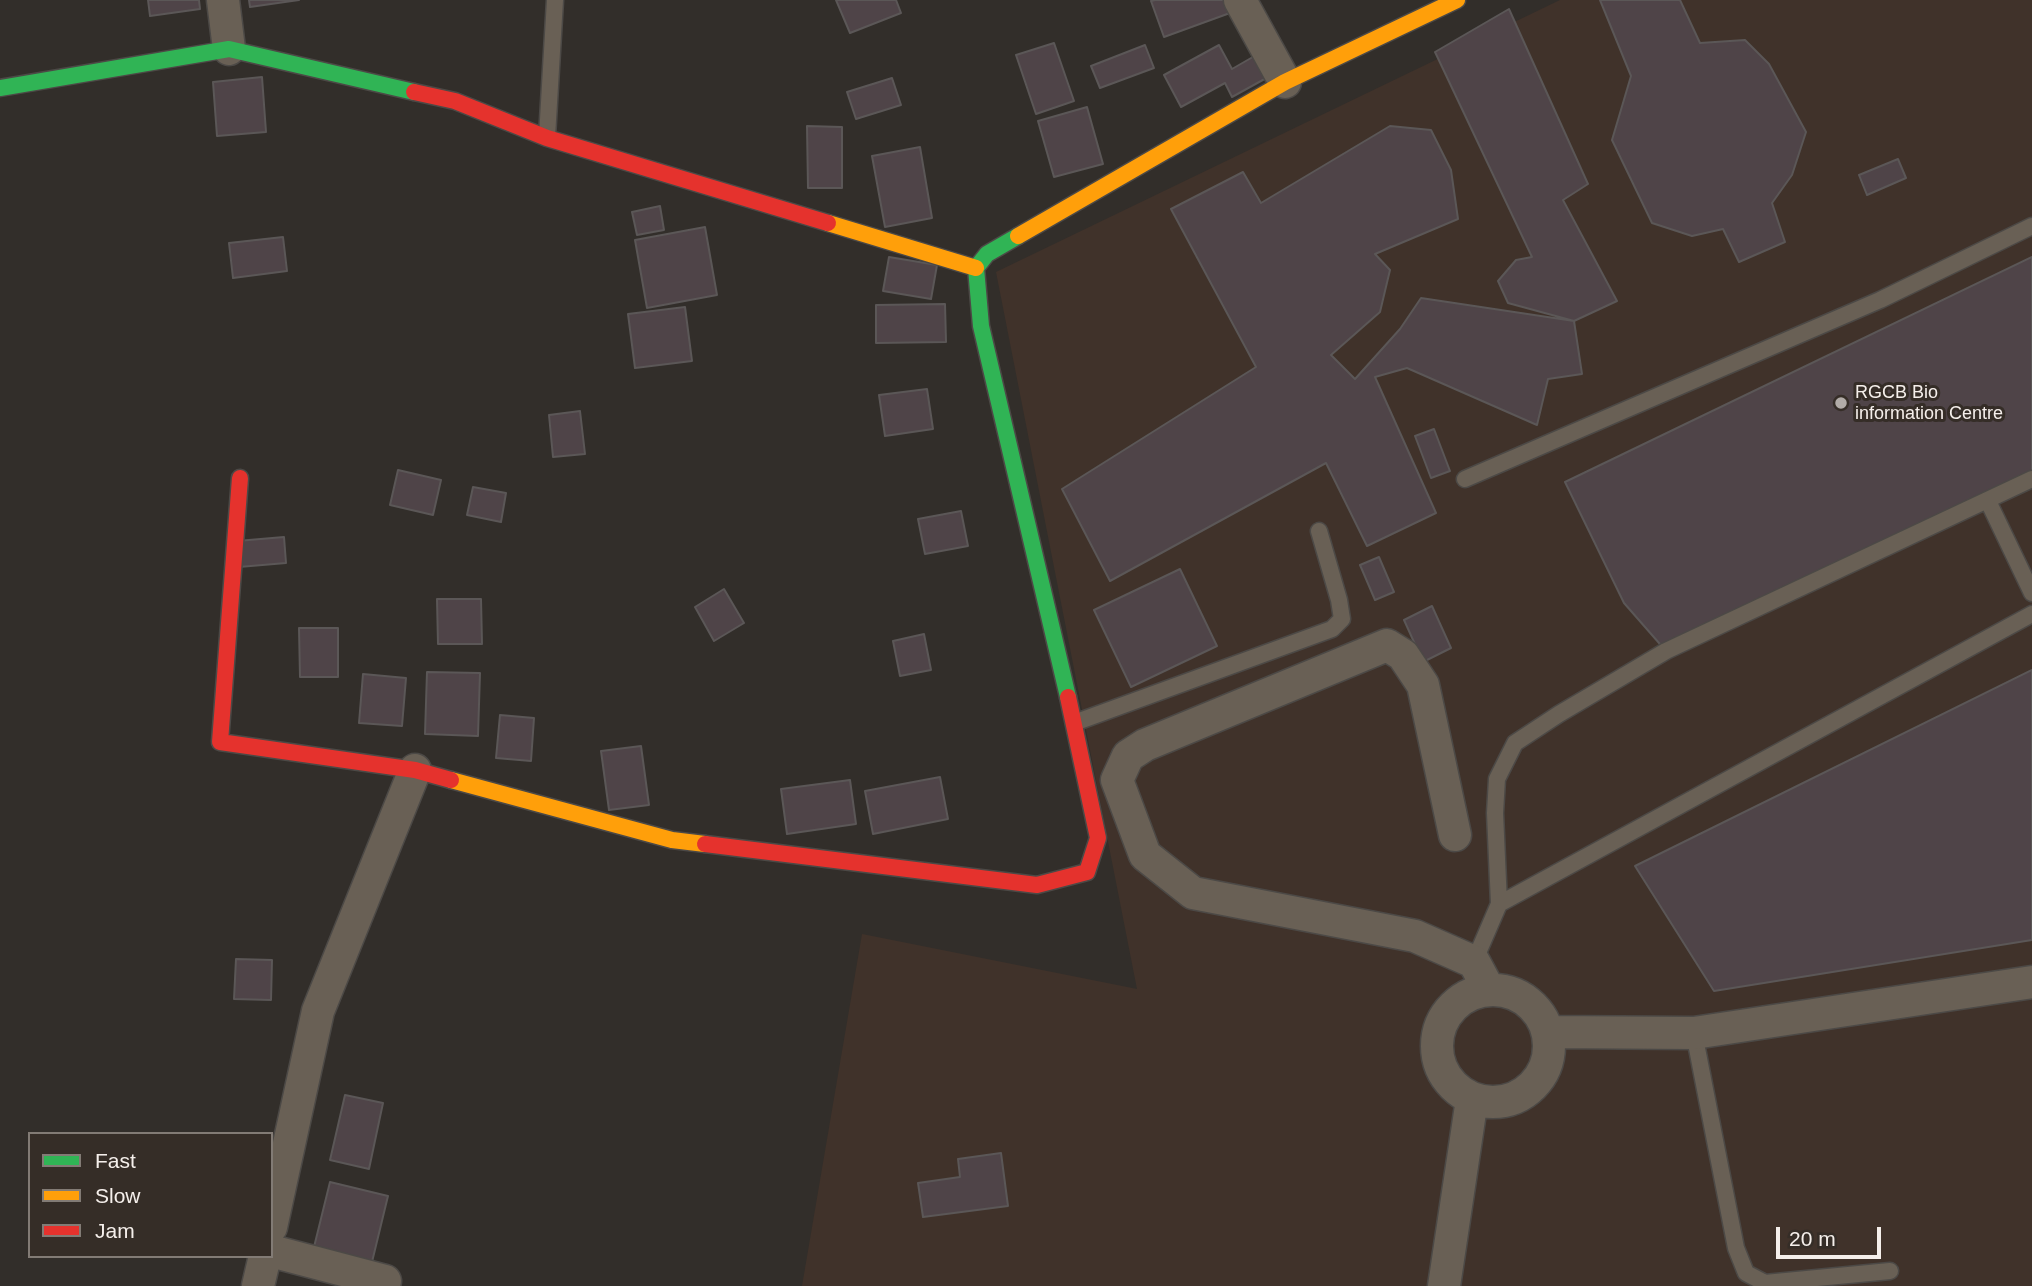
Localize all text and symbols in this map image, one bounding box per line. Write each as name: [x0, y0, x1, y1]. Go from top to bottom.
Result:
place label: RGCB Bio information Centre: [1855, 382, 2003, 424]
marker: RGCB Bio information Centre: [1833, 395, 1849, 411]
legend: [28, 1132, 273, 1258]
text: Fast: [95, 1149, 136, 1172]
text: Slow: [95, 1184, 141, 1207]
scale bar: [1780, 1212, 1885, 1256]
text: Jam: [95, 1219, 135, 1242]
text: 20 m: [1789, 1227, 1836, 1250]

